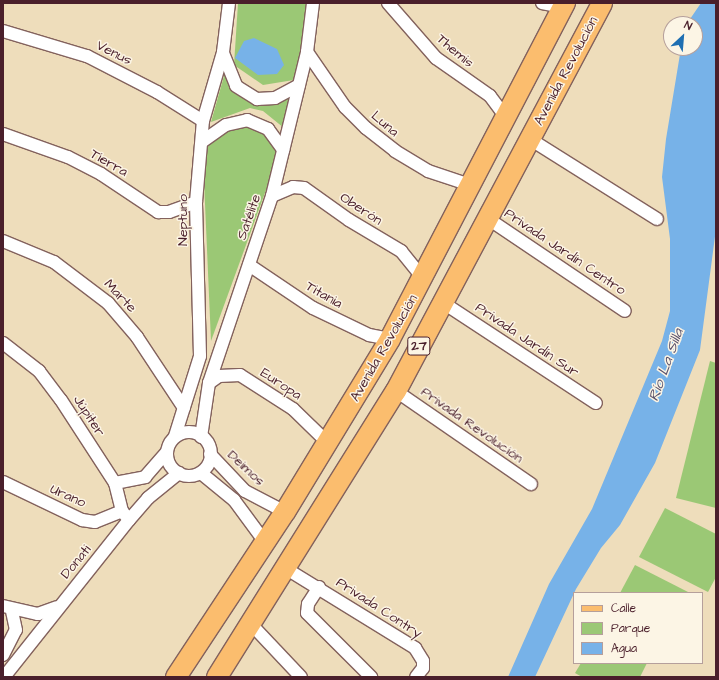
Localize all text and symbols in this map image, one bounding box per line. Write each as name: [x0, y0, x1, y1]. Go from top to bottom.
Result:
street label: Avenida Revolución: [530, 14, 602, 128]
north arrow: [663, 16, 703, 56]
text: N: [682, 17, 694, 34]
street label: Themis: [433, 31, 477, 71]
street label: Venus: [93, 37, 135, 69]
street label: Luna: [368, 108, 402, 140]
street label: Tierra: [87, 145, 131, 181]
street label: Oberón: [337, 189, 385, 229]
street label: Satélite: [233, 192, 265, 242]
street label: Neptuno: [175, 194, 191, 246]
street label: Privada Jardín Centro: [501, 205, 629, 299]
street label: Marte: [100, 276, 140, 316]
street label: Titania: [303, 278, 345, 312]
street label: Avenida Revolución: [347, 292, 421, 404]
street label: Privada Jardín Sur: [472, 299, 582, 381]
water label: Río La Silla: [645, 326, 687, 404]
road number: 27: [407, 335, 431, 357]
street label: Europa: [257, 364, 305, 404]
street label: Privada Revolución: [418, 383, 526, 467]
street label: Júpiter: [70, 392, 108, 440]
street label: Deimos: [224, 447, 268, 489]
street label: Urano: [47, 481, 89, 511]
street label: Donati: [57, 542, 95, 582]
street label: Privada Contry: [333, 574, 425, 642]
legend: [573, 592, 703, 664]
text: Calle: [611, 600, 636, 617]
text: Parque: [611, 620, 650, 637]
text: Agua: [611, 640, 637, 657]

